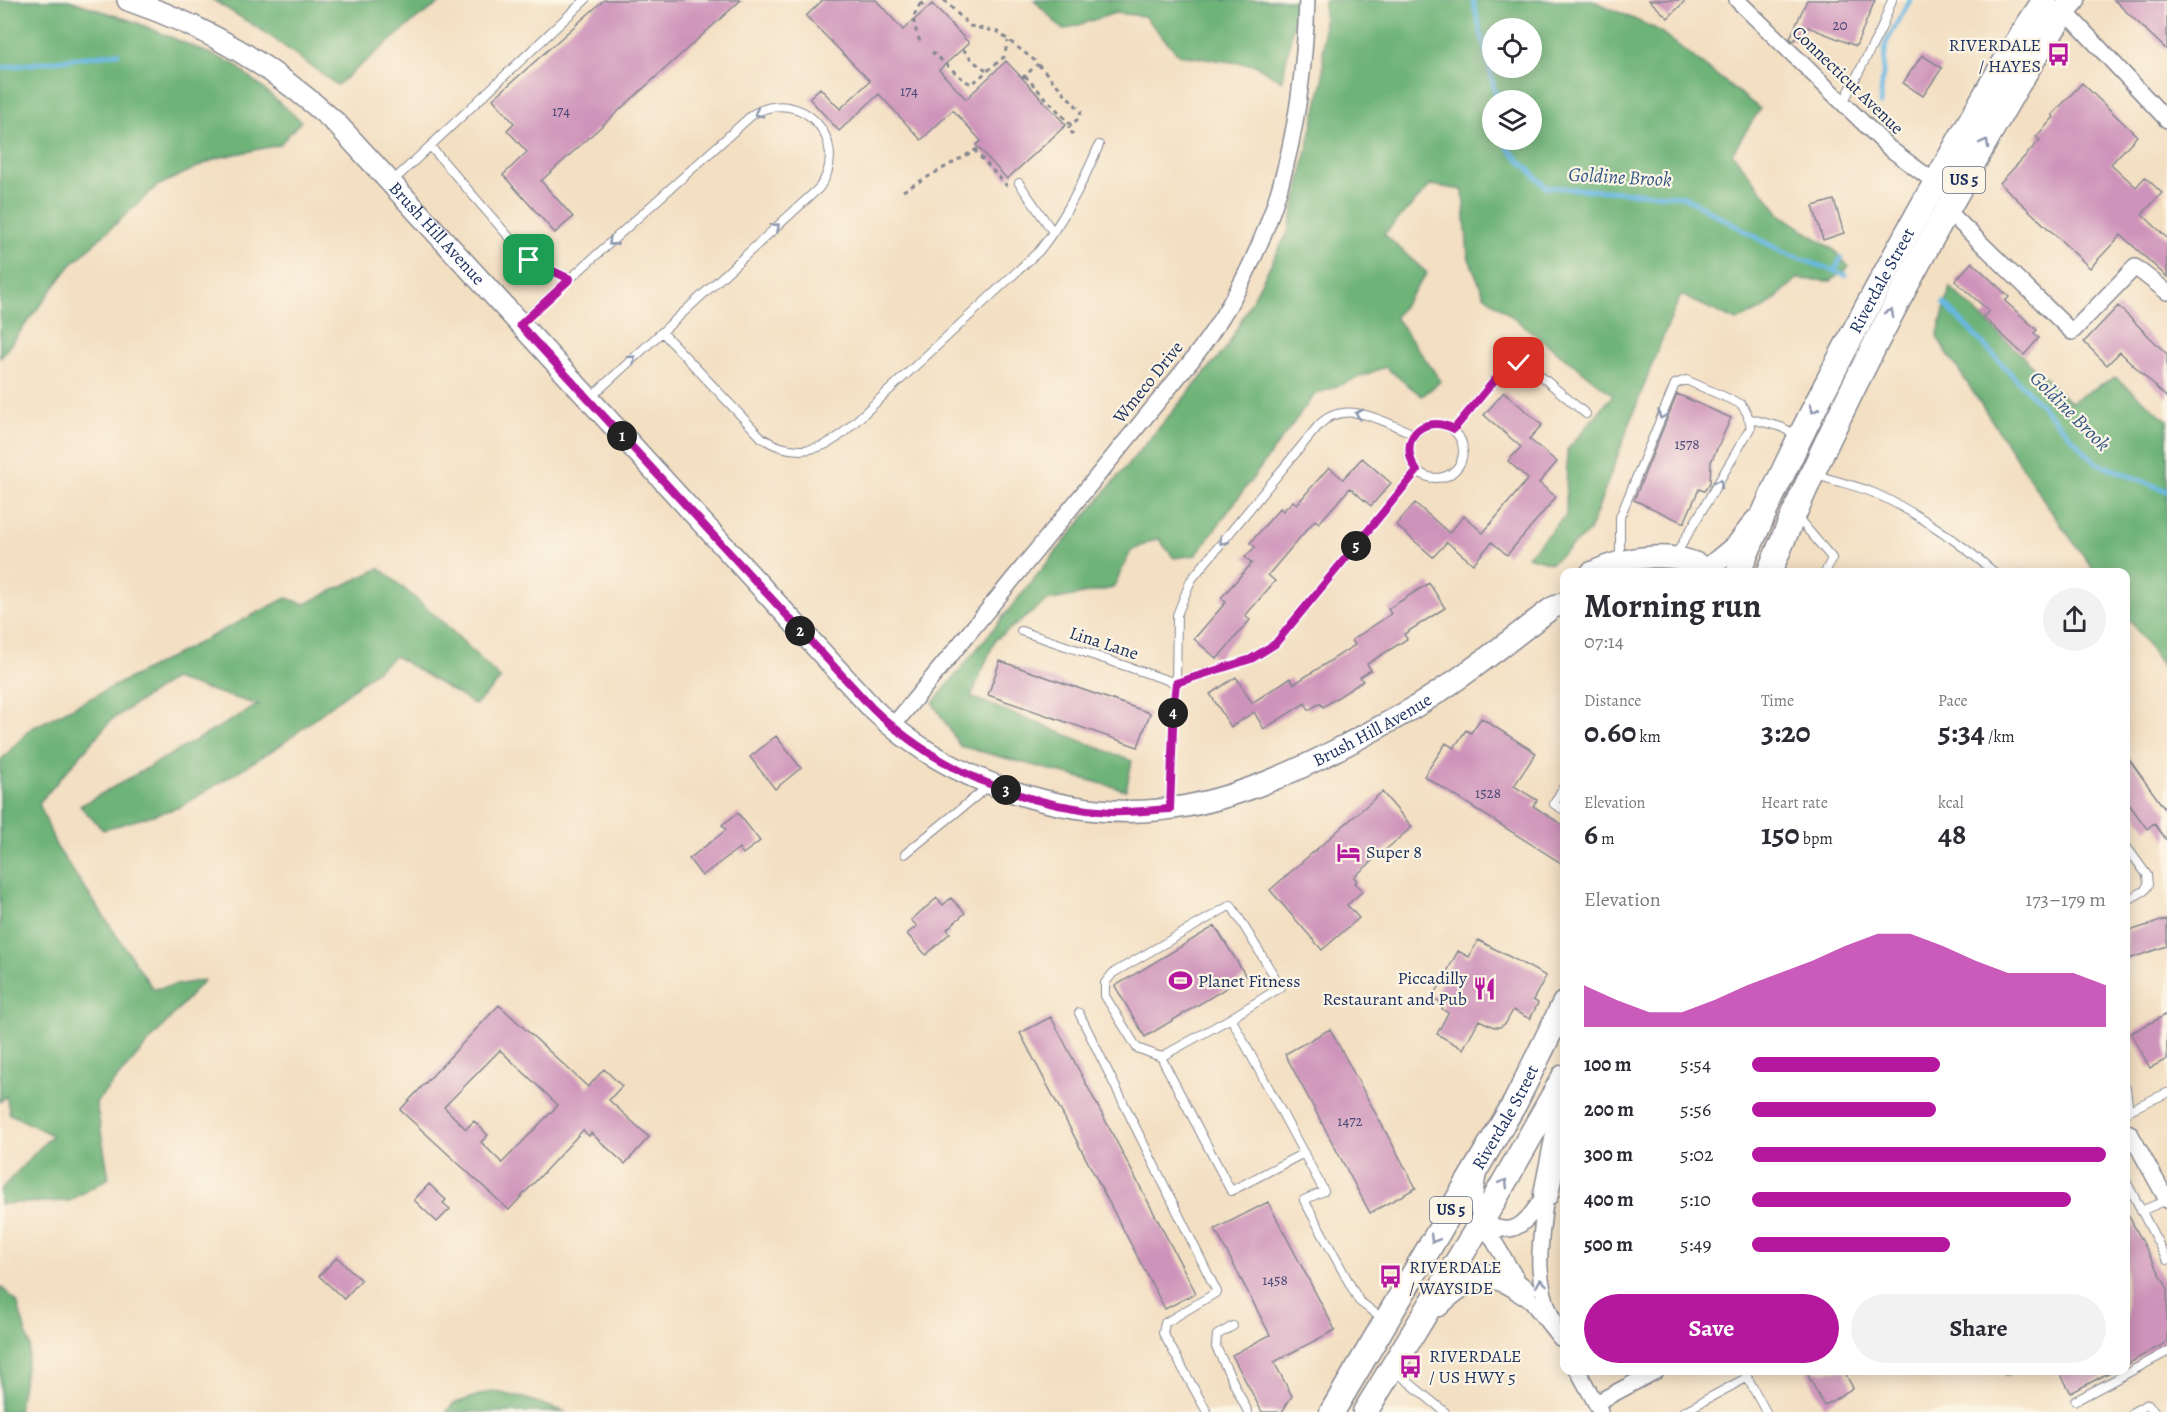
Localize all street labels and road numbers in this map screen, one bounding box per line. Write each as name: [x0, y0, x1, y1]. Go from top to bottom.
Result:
street label: Connecticut Avenue: [1787, 20, 1909, 140]
road number: US 5: [1943, 167, 1985, 193]
street label: Brush Hill Avenue: [384, 176, 491, 290]
street label: Riverdale Street: [1843, 223, 1920, 338]
street label: Wmeco Drive: [1107, 336, 1189, 429]
street label: Lina Lane: [1066, 621, 1142, 665]
street label: Brush Hill Avenue: [1309, 688, 1436, 772]
street label: Riverdale Street: [1466, 1061, 1544, 1174]
road number: US 5: [1430, 1197, 1472, 1223]

